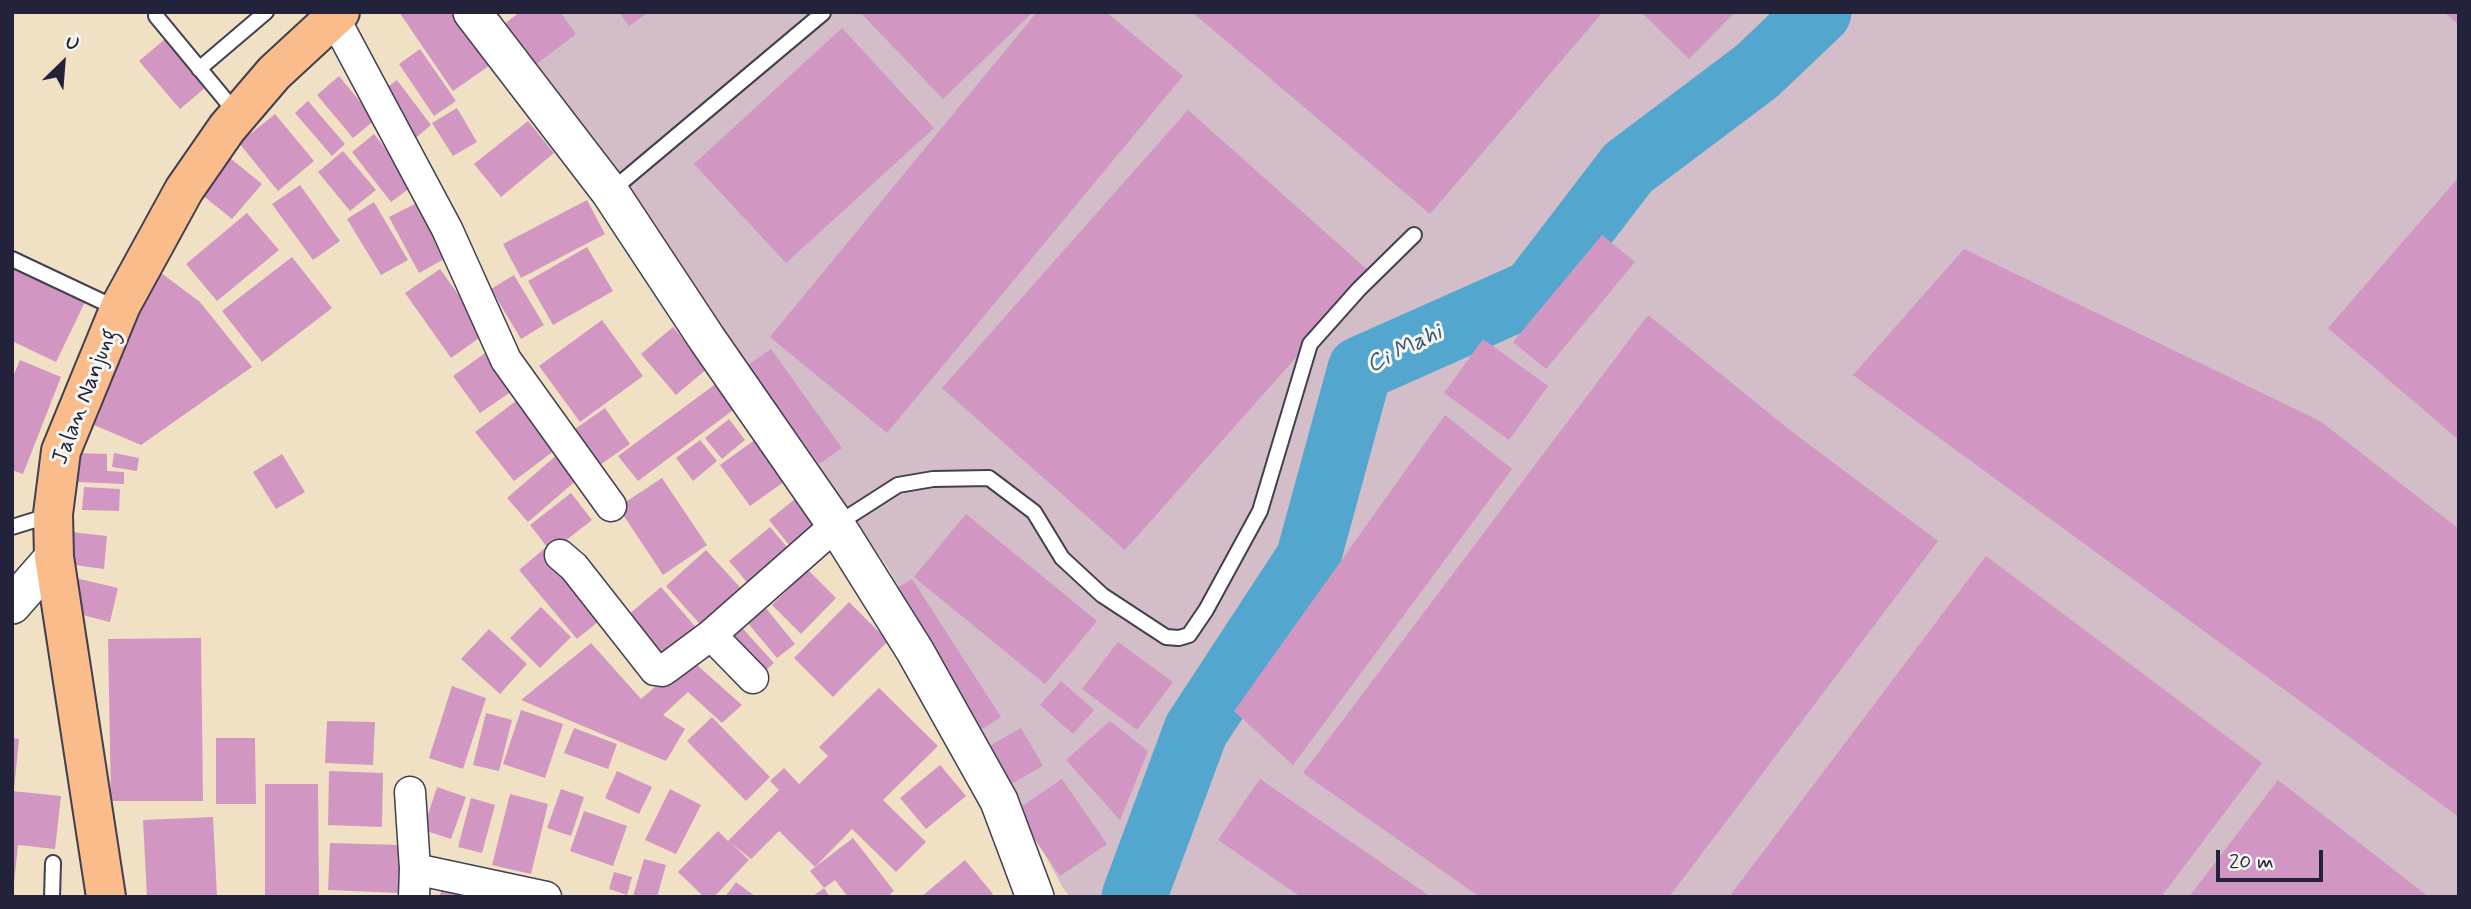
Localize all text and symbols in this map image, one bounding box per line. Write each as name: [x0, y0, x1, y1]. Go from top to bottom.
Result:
north arrow: [28, 28, 98, 98]
text: U: [61, 30, 83, 57]
water label: Ci Mahi: [1363, 319, 1447, 381]
street label: Jalan Nanjung: [47, 325, 125, 469]
scale bar: [2219, 836, 2326, 880]
text: 20 m: [2229, 848, 2274, 876]

